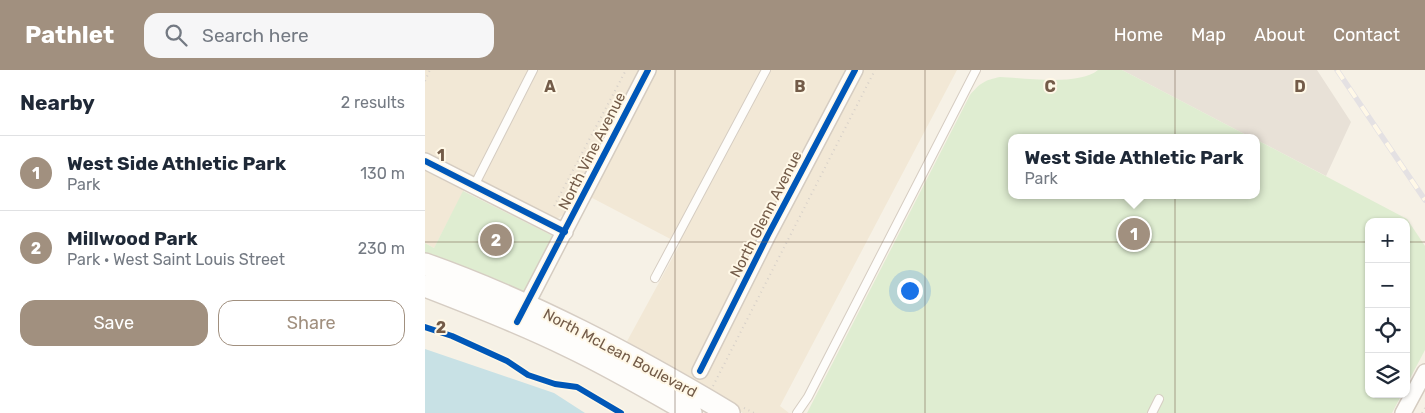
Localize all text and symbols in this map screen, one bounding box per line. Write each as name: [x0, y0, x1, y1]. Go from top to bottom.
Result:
search box: [144, 13, 494, 58]
text: Pathlet: [25, 21, 114, 49]
icon: search: [162, 21, 190, 49]
text: Search here: [202, 24, 309, 47]
text: Home: [1114, 24, 1163, 46]
text: Map: [1191, 24, 1226, 46]
text: About: [1254, 24, 1305, 46]
text: Contact: [1333, 24, 1400, 46]
text: A: [544, 77, 556, 96]
text: B: [794, 77, 806, 96]
text: C: [1044, 77, 1056, 96]
text: D: [1294, 77, 1306, 96]
street label: North Vine Avenue: [555, 89, 629, 213]
text: Nearby: [20, 90, 95, 115]
text: 2 results: [341, 93, 405, 112]
popup: [1008, 134, 1260, 199]
text: 1: [437, 146, 445, 165]
text: West Side Athletic Park: [1024, 146, 1244, 169]
street label: North Glenn Avenue: [726, 148, 806, 280]
text: West Side Athletic Park: [67, 152, 286, 175]
text: 1: [32, 164, 40, 183]
text: 130 m: [360, 164, 405, 183]
text: Park: [1024, 169, 1058, 188]
text: Park: [67, 175, 100, 194]
pin: 1: [1118, 215, 1150, 253]
map controls: [1365, 218, 1410, 398]
button: +: [1365, 218, 1410, 263]
pin: 2: [480, 221, 512, 259]
text: Millwood Park: [67, 227, 198, 250]
text: 2: [31, 239, 41, 258]
text: 230 m: [358, 239, 405, 258]
text: Park · West Saint Louis Street: [67, 250, 285, 269]
button: −: [1365, 263, 1410, 308]
your location: [897, 278, 923, 304]
button: Save: [20, 300, 208, 346]
button: Share: [218, 300, 405, 346]
street label: North McLean Boulevard: [540, 305, 700, 401]
button: locate: [1365, 308, 1410, 353]
text: 2: [436, 318, 446, 337]
button: layers: [1365, 353, 1410, 398]

